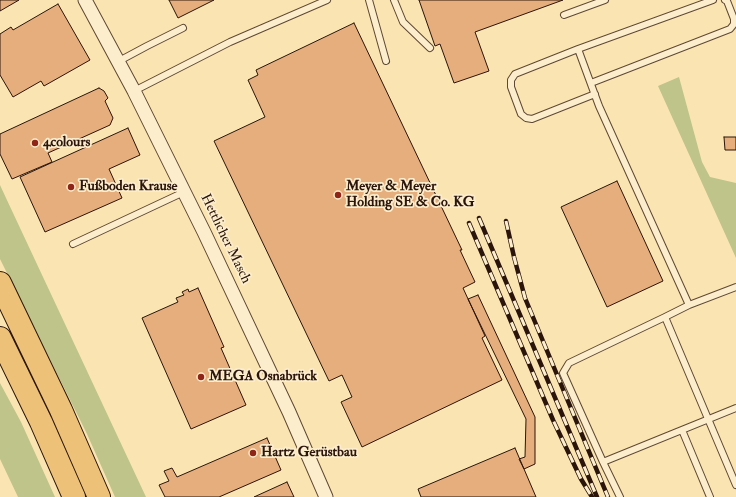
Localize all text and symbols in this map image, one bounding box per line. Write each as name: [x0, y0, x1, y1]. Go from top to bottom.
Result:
place label: 4colours: [43, 135, 90, 151]
marker: 4colours: [30, 138, 40, 148]
place label: Fußboden Krause: [79, 179, 177, 195]
place label: Meyer & Meyer Holding SE & Co. KG: [346, 179, 474, 212]
marker: Fußboden Krause: [66, 182, 76, 192]
marker: Meyer & Meyer Holding SE & Co. KG: [333, 190, 343, 200]
street label: Hettlicher Masch: [196, 192, 254, 286]
place label: MEGA Osnabrück: [209, 369, 317, 385]
marker: MEGA Osnabrück: [196, 372, 206, 382]
place label: Hartz Gerüstbau: [261, 445, 357, 461]
marker: Hartz Gerüstbau: [248, 448, 258, 458]

